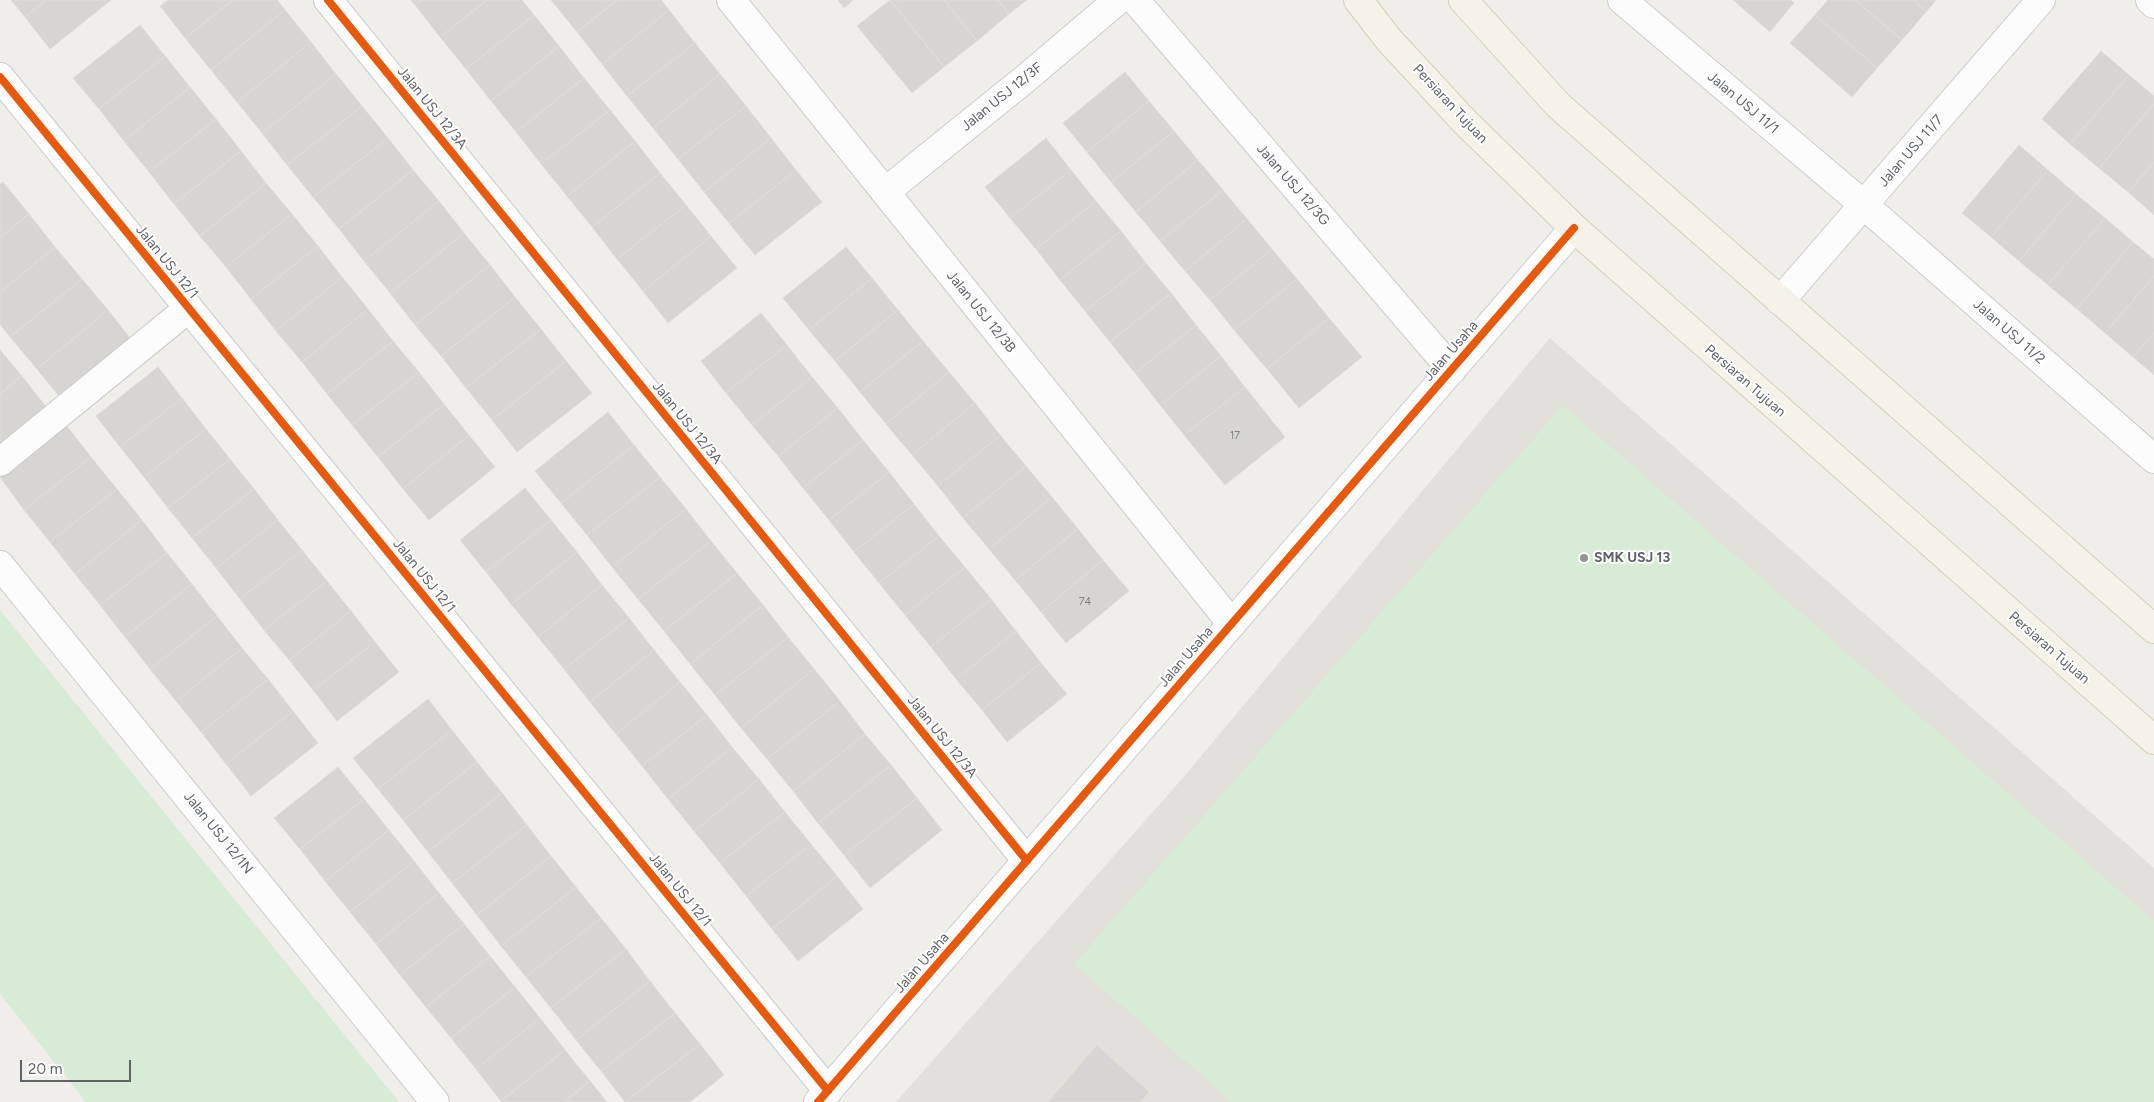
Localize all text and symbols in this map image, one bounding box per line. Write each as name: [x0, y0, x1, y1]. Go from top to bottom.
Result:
street label: Jalan USJ 12/3F: [958, 59, 1046, 135]
street label: Persiaran Tujuan: [1409, 61, 1491, 147]
street label: Jalan USJ 12/3A: [394, 63, 470, 153]
street label: Jalan USJ 11/1: [1704, 68, 1782, 138]
street label: Jalan USJ 11/7: [1875, 112, 1947, 190]
street label: Jalan USJ 12/3G: [1253, 141, 1333, 229]
street label: Jalan USJ 12/1: [132, 222, 202, 302]
street label: Jalan USJ 12/3B: [943, 268, 1019, 356]
street label: Jalan USJ 11/2: [1970, 296, 2048, 368]
street label: Jalan Usaha: [1420, 317, 1482, 385]
street label: Persiaran Tujuan: [1701, 341, 1789, 421]
street label: Jalan USJ 12/3A: [649, 378, 725, 468]
house number: 17: [1230, 429, 1240, 443]
street label: Jalan USJ 12/1: [389, 536, 459, 616]
place label: SMK USJ 13: [1594, 550, 1670, 566]
marker: SMK USJ 13: [1578, 552, 1590, 564]
house number: 74: [1079, 595, 1091, 609]
street label: Persiaran Tujuan: [2005, 608, 2093, 688]
street label: Jalan Usaha: [1155, 623, 1217, 691]
street label: Jalan USJ 12/3A: [904, 692, 980, 782]
street label: Jalan USJ 12/1N: [180, 789, 256, 877]
street label: Jalan USJ 12/1: [645, 850, 715, 930]
street label: Jalan Usaha: [891, 929, 953, 997]
scale bar: [22, 1050, 134, 1082]
text: 20 m: [28, 1060, 62, 1078]

